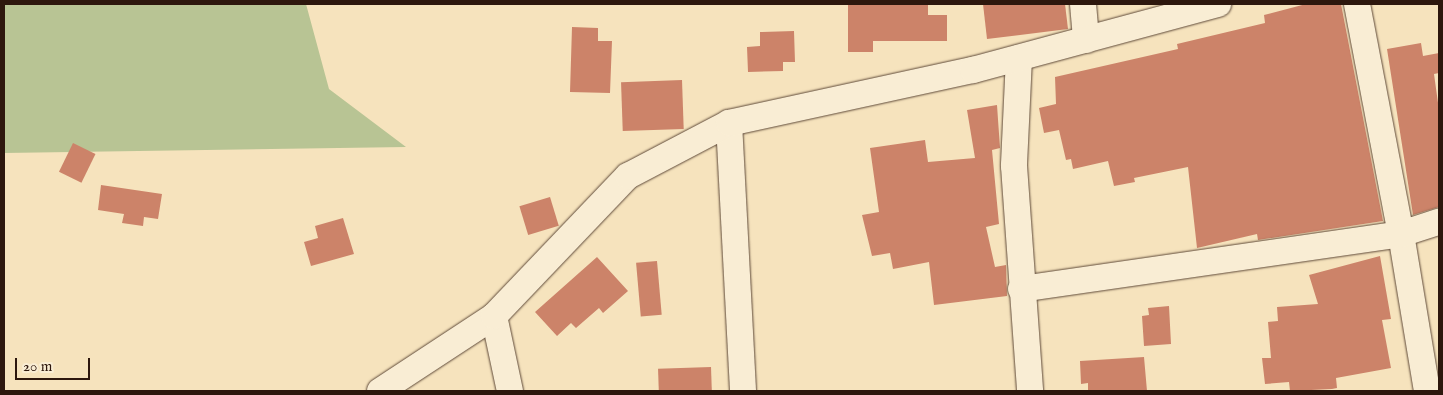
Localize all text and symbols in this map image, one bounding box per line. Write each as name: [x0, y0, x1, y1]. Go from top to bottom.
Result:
scale bar: [18, 348, 92, 380]
text: 20 m: [23, 357, 52, 376]

